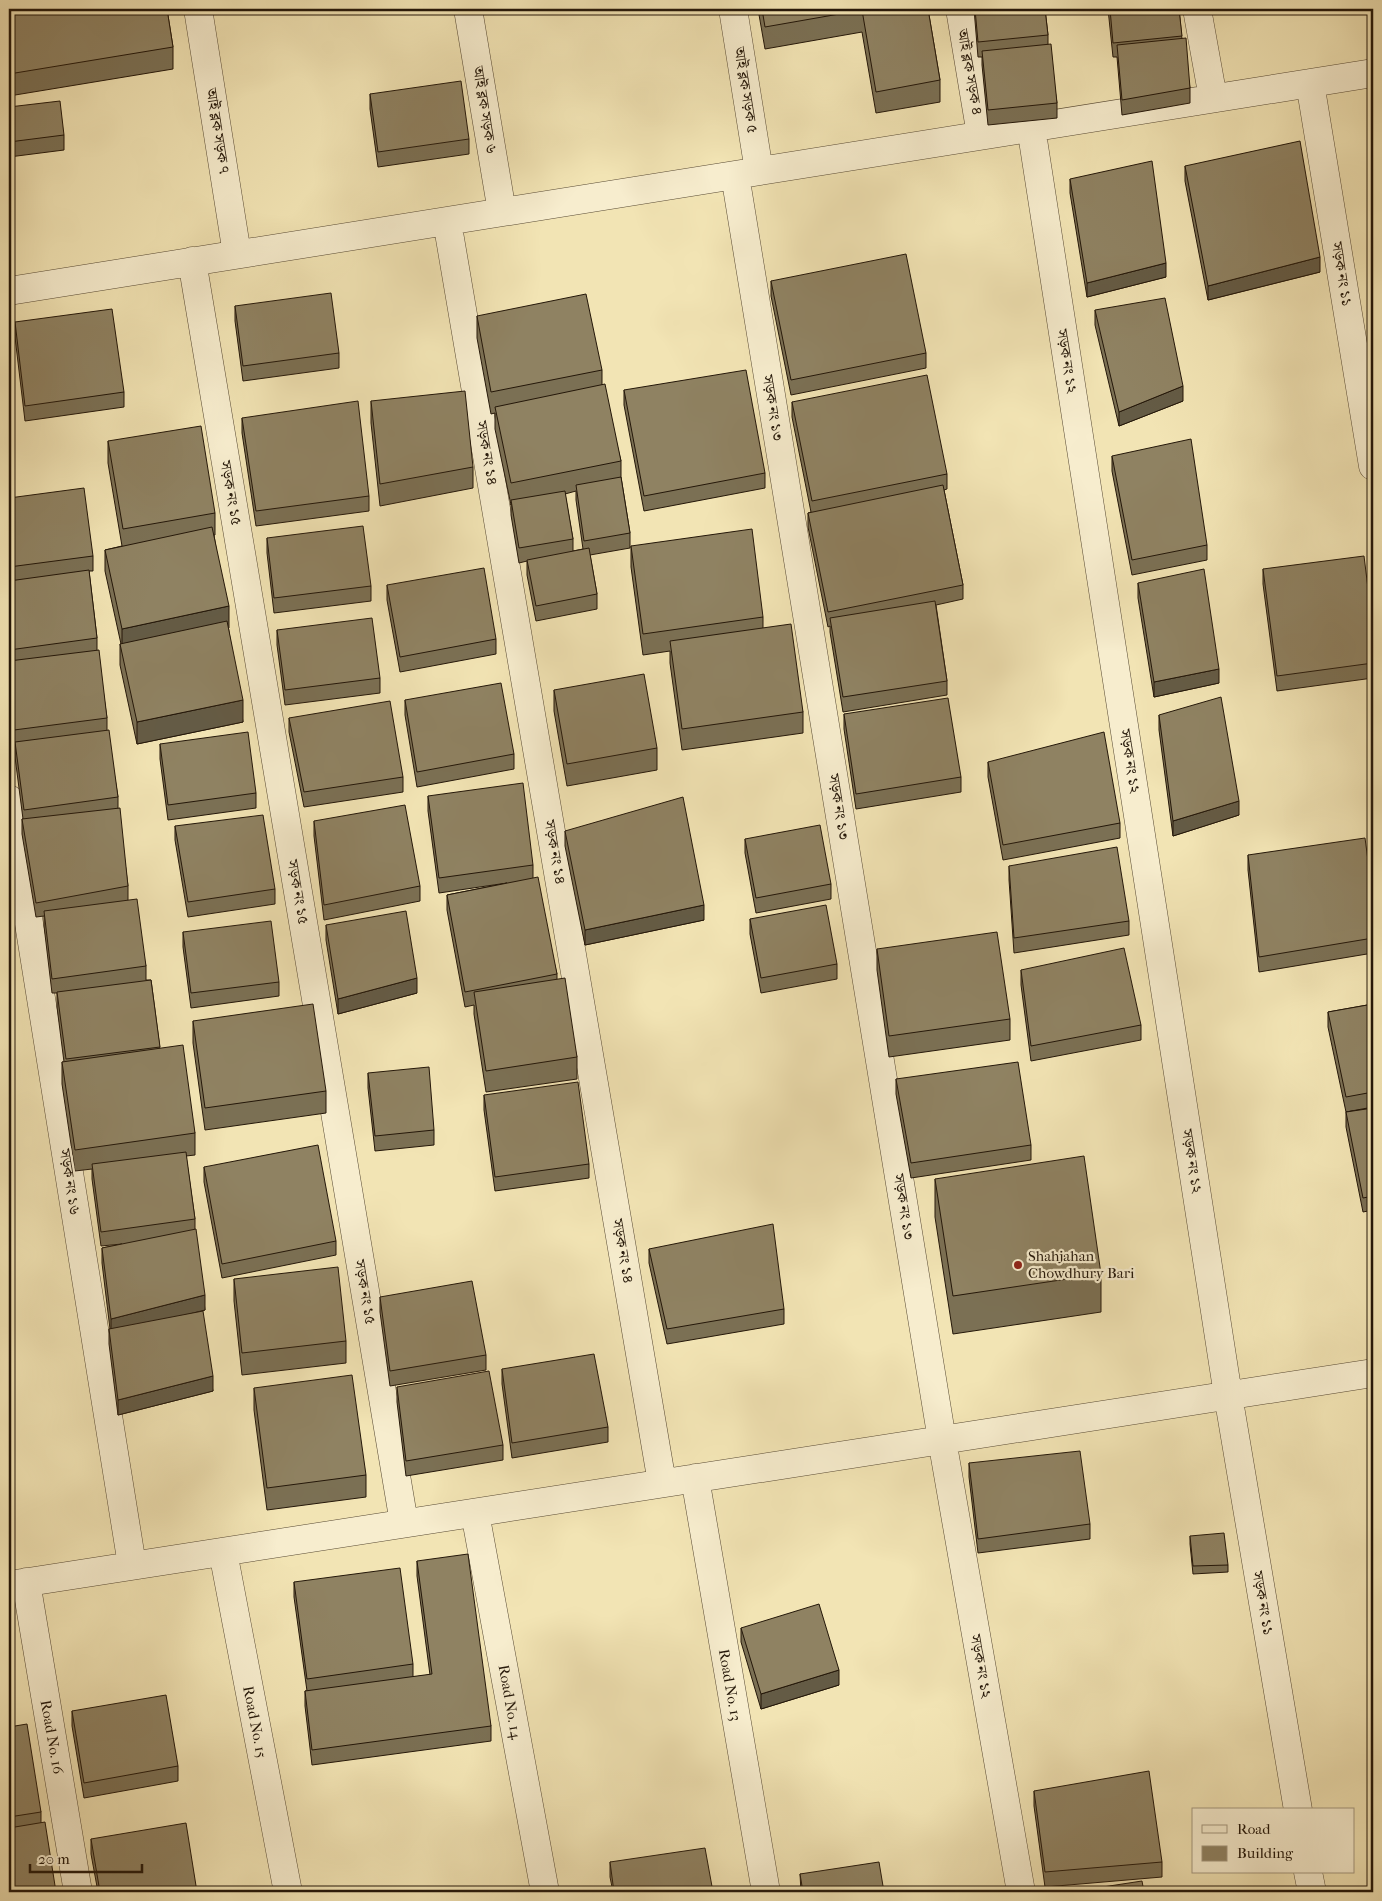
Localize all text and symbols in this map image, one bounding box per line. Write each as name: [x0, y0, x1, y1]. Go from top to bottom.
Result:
street label: আই ব্লক সড়ক ৪: [953, 26, 986, 117]
street label: আই ব্লক সড়ক ৫: [730, 44, 762, 135]
street label: আই ব্লক সড়ক ৬: [469, 64, 501, 155]
street label: আই ব্লক সড়ক ৭: [202, 86, 234, 175]
street label: সড়ক নং ১১: [1328, 240, 1356, 307]
street label: সড়ক নং ১২: [1053, 327, 1081, 395]
street label: সড়ক নং ১৩: [759, 373, 787, 442]
street label: সড়ক নং ১৪: [472, 418, 502, 487]
street label: সড়ক নং ১৫: [216, 458, 246, 527]
street label: সড়ক নং ১২: [1116, 727, 1144, 795]
street label: সড়ক নং ১৩: [825, 772, 853, 841]
street label: সড়ক নং ১৪: [540, 817, 570, 886]
street label: সড়ক নং ১৫: [283, 857, 313, 926]
street label: সড়ক নং ১২: [1178, 1127, 1206, 1195]
street label: সড়ক নং ১৬: [56, 1147, 84, 1217]
street label: সড়ক নং ১৩: [890, 1172, 918, 1241]
street label: সড়ক নং ১৪: [608, 1216, 638, 1285]
place label: Shahjahan Chowdhury Bari: [1028, 1247, 1135, 1282]
street label: সড়ক নং ১৫: [350, 1257, 380, 1326]
marker: Shahjahan Chowdhury Bari: [1012, 1259, 1024, 1271]
street label: সড়ক নং ১১: [1248, 1569, 1277, 1636]
street label: সড়ক নং ১২: [966, 1632, 996, 1700]
street label: Road No. 13: [715, 1648, 745, 1722]
street label: Road No. 14: [495, 1663, 526, 1742]
street label: Road No. 15: [239, 1684, 271, 1760]
street label: Road No. 16: [37, 1699, 68, 1776]
legend: [1192, 1808, 1354, 1874]
text: Road: [1237, 1820, 1271, 1838]
scale bar: [30, 1841, 142, 1873]
text: Building: [1237, 1844, 1294, 1862]
text: 20 m: [38, 1850, 70, 1868]

